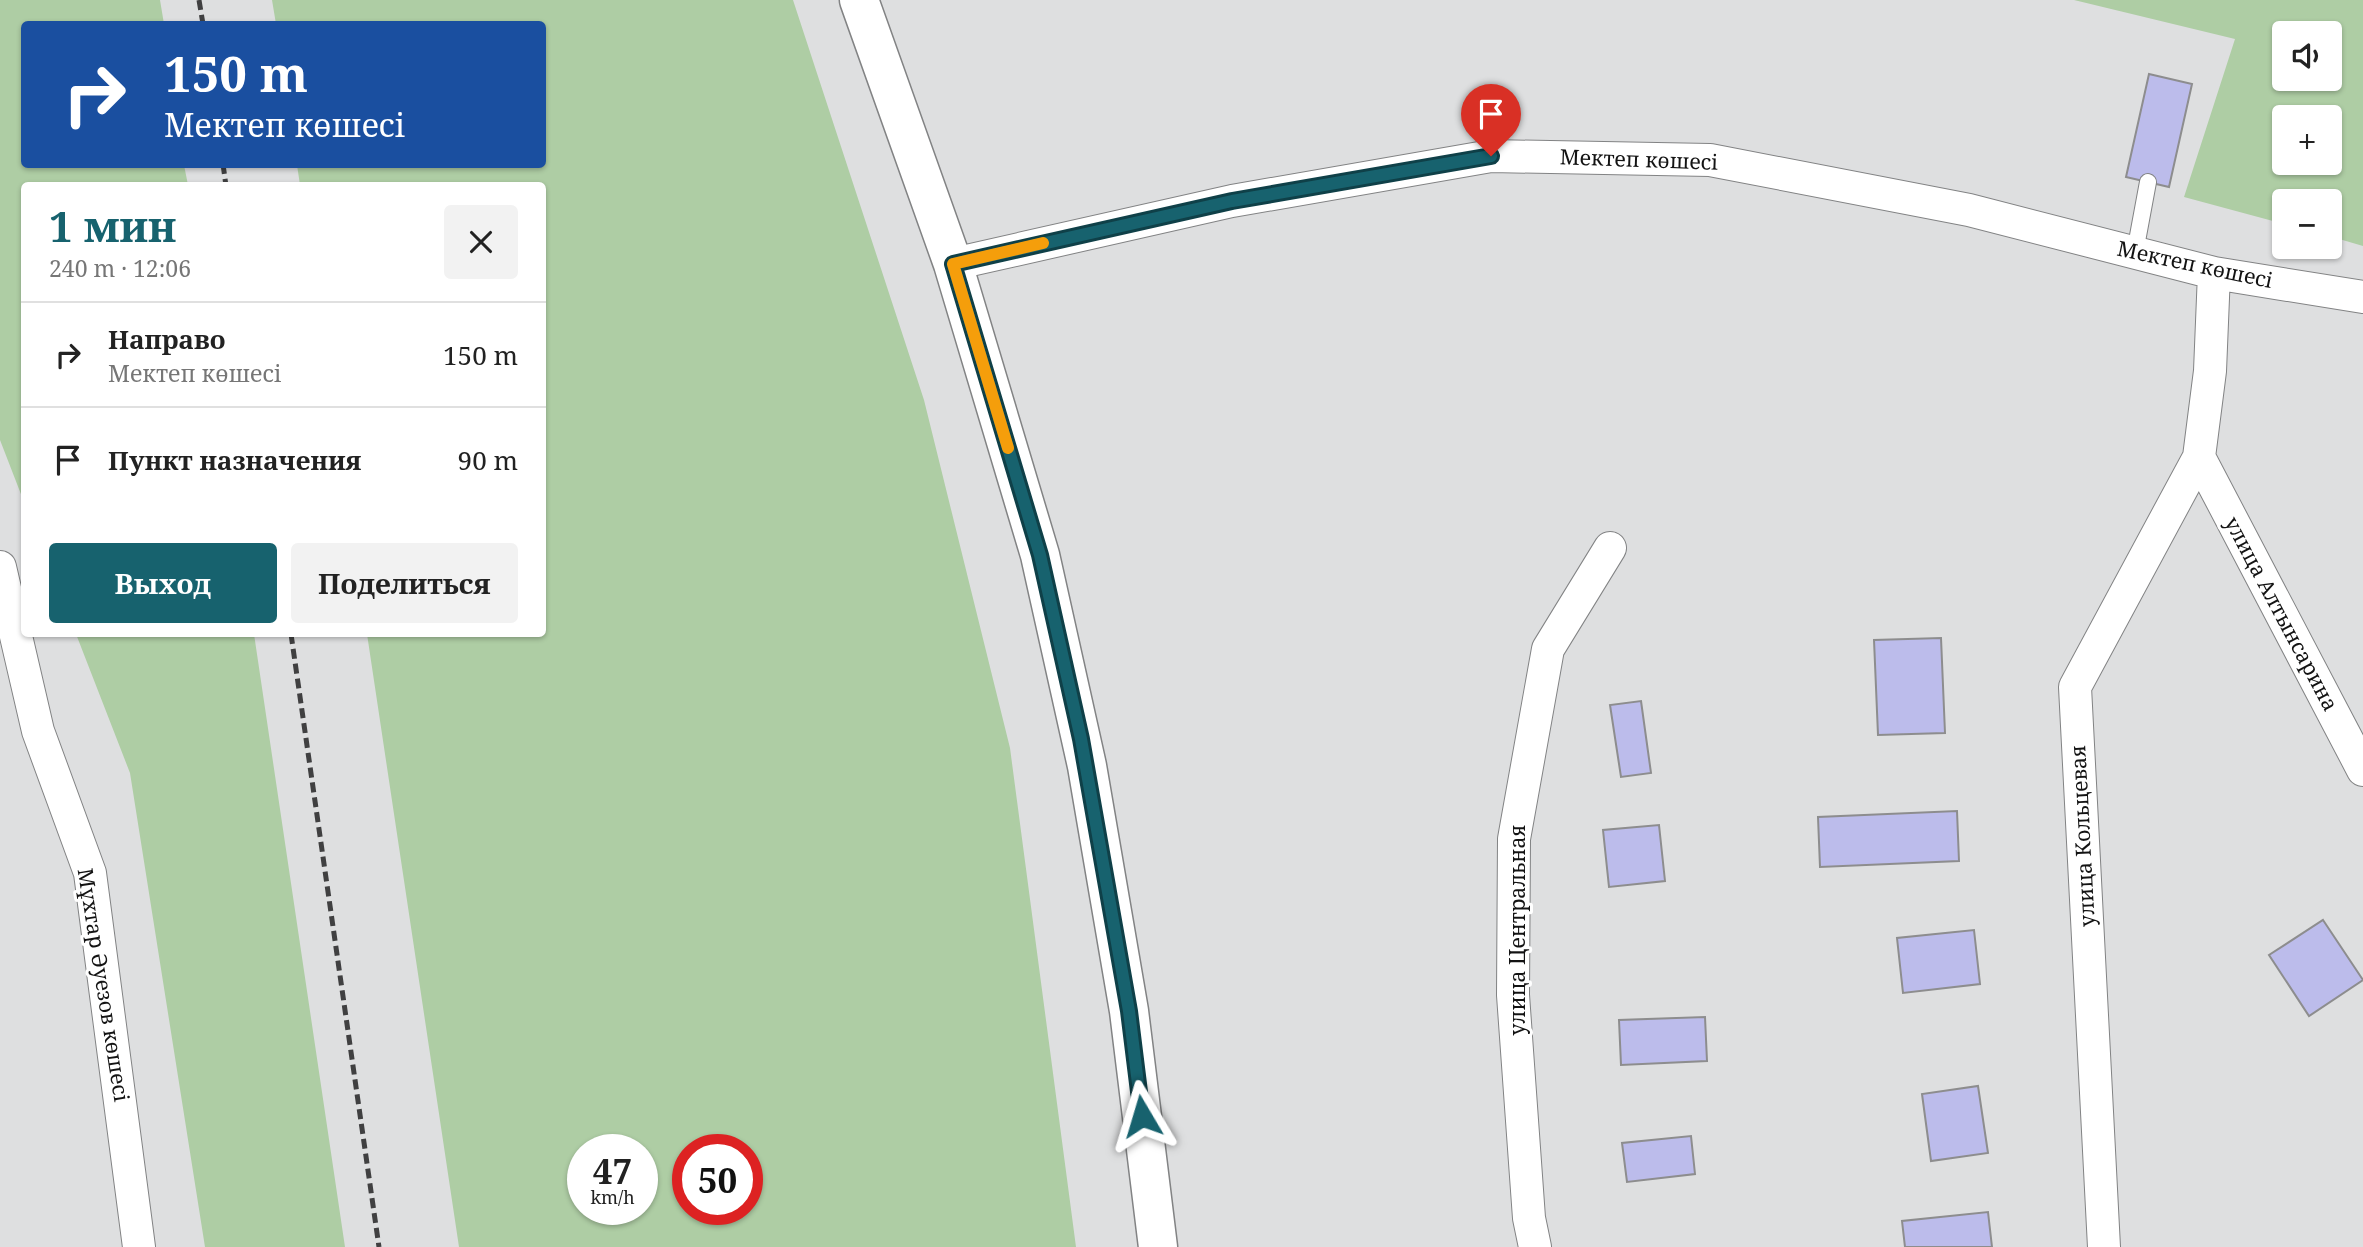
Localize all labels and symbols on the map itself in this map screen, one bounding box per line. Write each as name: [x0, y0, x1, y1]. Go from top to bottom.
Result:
pin: [1461, 84, 1521, 156]
street label: Мектеп көшесі: [1559, 142, 1719, 176]
street label: Мектеп көшесі: [2115, 234, 2276, 294]
street label: улица Алтынсарина: [2219, 511, 2345, 716]
street label: улица Кольцевая: [2063, 744, 2101, 928]
street label: улица Центральная: [1503, 825, 1531, 1035]
street label: Мұхтар Әуезов көшесі: [72, 866, 136, 1104]
position arrow: [1105, 1079, 1179, 1153]
speed limit sign: 50: [672, 1134, 763, 1225]

